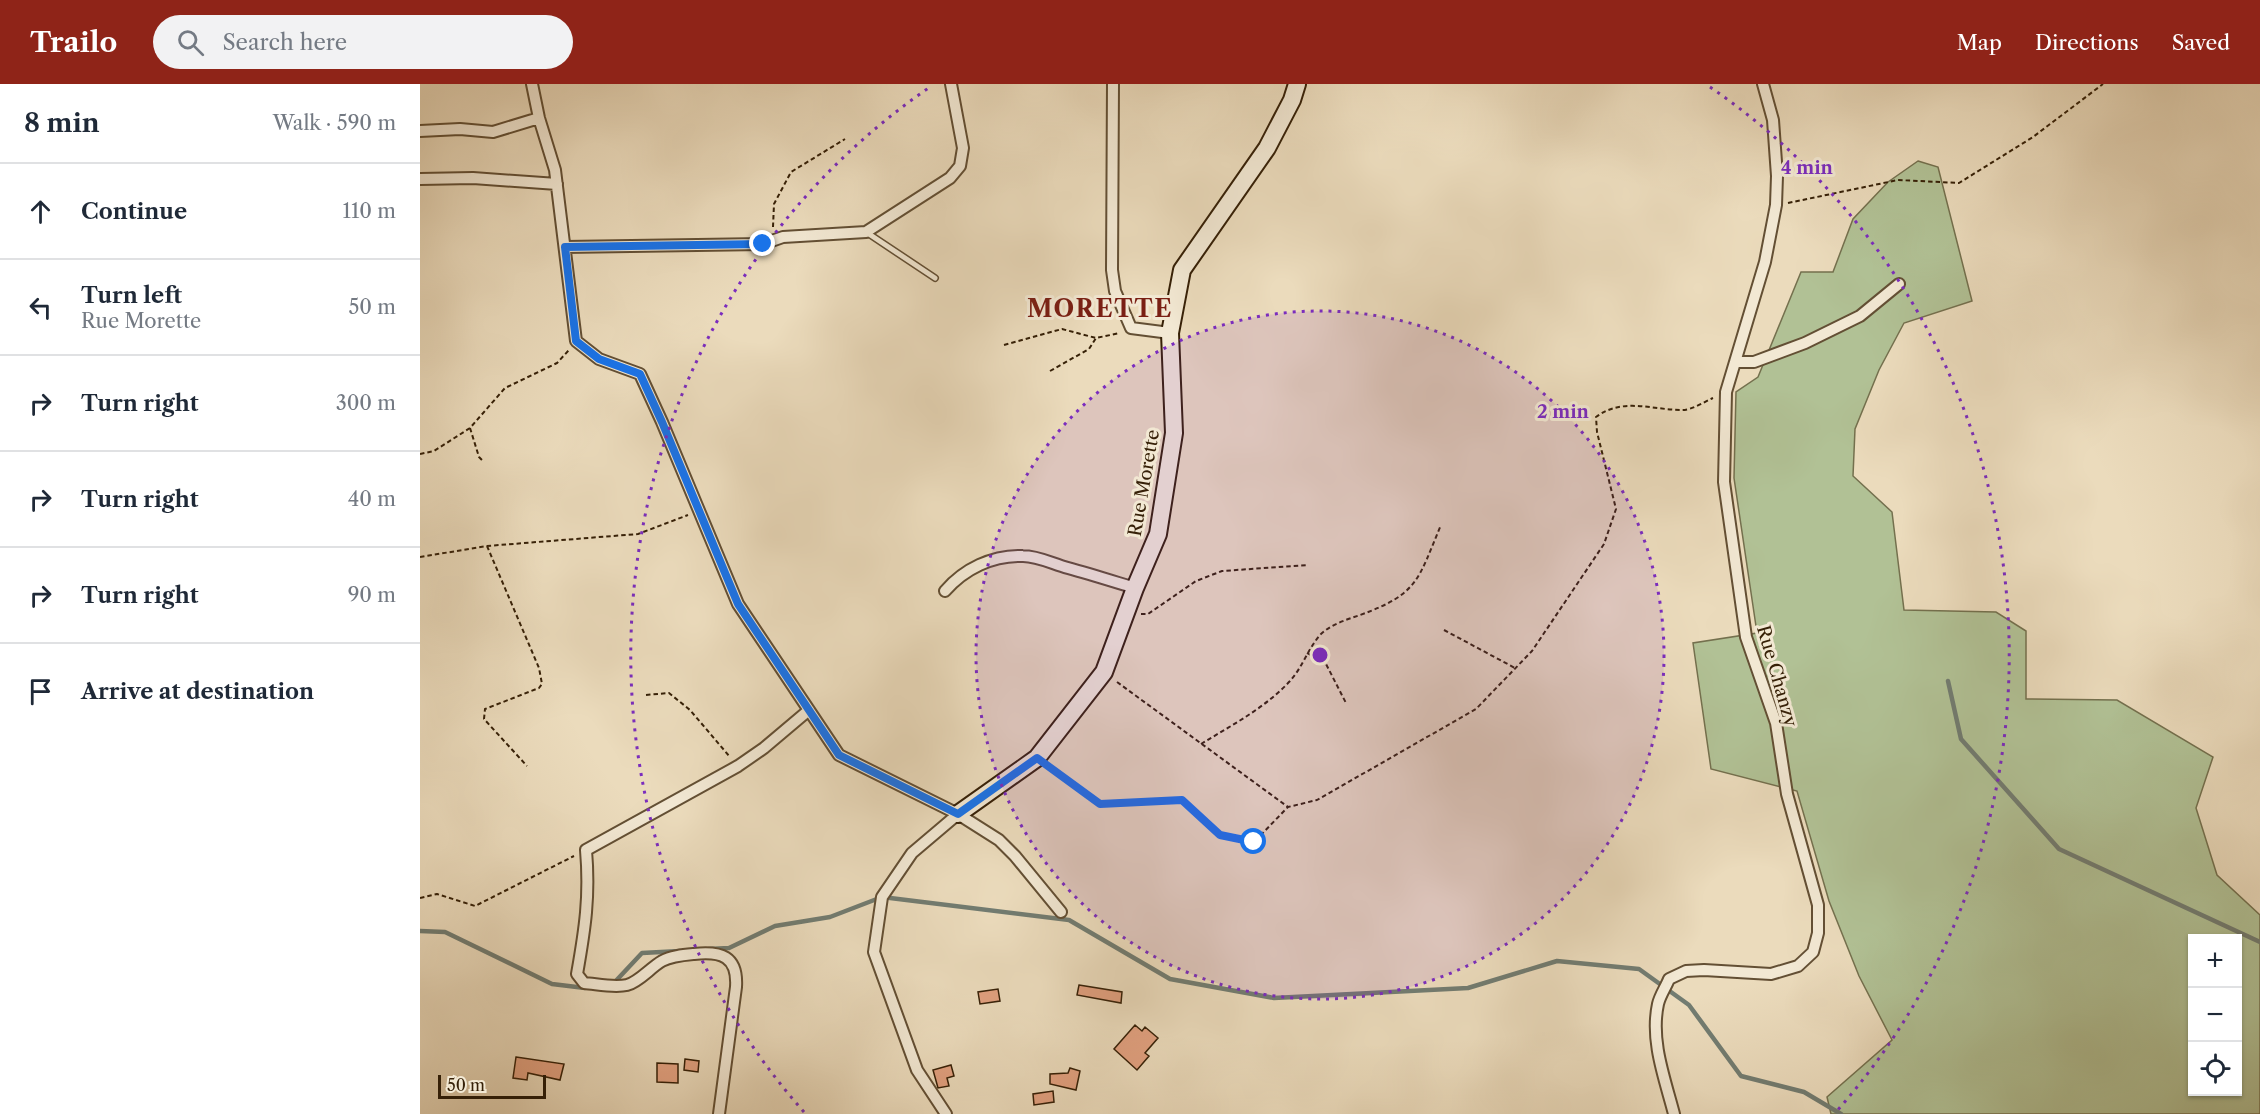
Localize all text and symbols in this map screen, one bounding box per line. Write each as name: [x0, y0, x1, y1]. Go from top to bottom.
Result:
search box: [153, 15, 573, 69]
text: Trailo: [30, 25, 117, 59]
icon: search: [174, 26, 207, 59]
text: Search here: [222, 29, 347, 56]
text: Map: [1957, 30, 2002, 55]
text: Directions: [2035, 30, 2139, 55]
text: Saved: [2172, 30, 2230, 55]
text: 8 min: [24, 107, 100, 139]
text: Walk · 590 m: [273, 111, 396, 135]
text: 4 min: [1781, 157, 1834, 179]
icon: ahead: [24, 195, 57, 228]
text: Continue: [81, 198, 187, 225]
text: 110 m: [343, 199, 396, 223]
route end: [749, 230, 775, 256]
text: Turn left: [81, 282, 182, 309]
icon: left: [24, 291, 57, 324]
district label: MORETTE: [1027, 294, 1173, 323]
text: 50 m: [349, 295, 396, 319]
text: Rue Morette: [81, 309, 201, 333]
icon: right: [24, 387, 57, 420]
text: Turn right: [81, 390, 199, 417]
text: 300 m: [336, 391, 396, 415]
text: 2 min: [1537, 401, 1590, 423]
street label: Rue Morette: [1124, 428, 1164, 538]
icon: right: [24, 483, 57, 516]
text: Turn right: [81, 486, 199, 513]
text: 40 m: [348, 487, 396, 511]
icon: right: [24, 579, 57, 612]
text: Turn right: [81, 582, 199, 609]
text: 90 m: [348, 583, 396, 607]
street label: Rue Chanzy: [1752, 623, 1802, 730]
centre of rings: [1310, 645, 1330, 665]
icon: arrive: [24, 675, 57, 708]
text: Arrive at destination: [81, 678, 314, 705]
route start: [1240, 828, 1266, 854]
map controls: [2188, 934, 2242, 1096]
button: +: [2188, 934, 2242, 988]
button: −: [2188, 988, 2242, 1042]
button: locate: [2188, 1042, 2242, 1096]
scale bar: [438, 1072, 546, 1100]
text: 50 m: [447, 1075, 485, 1095]

